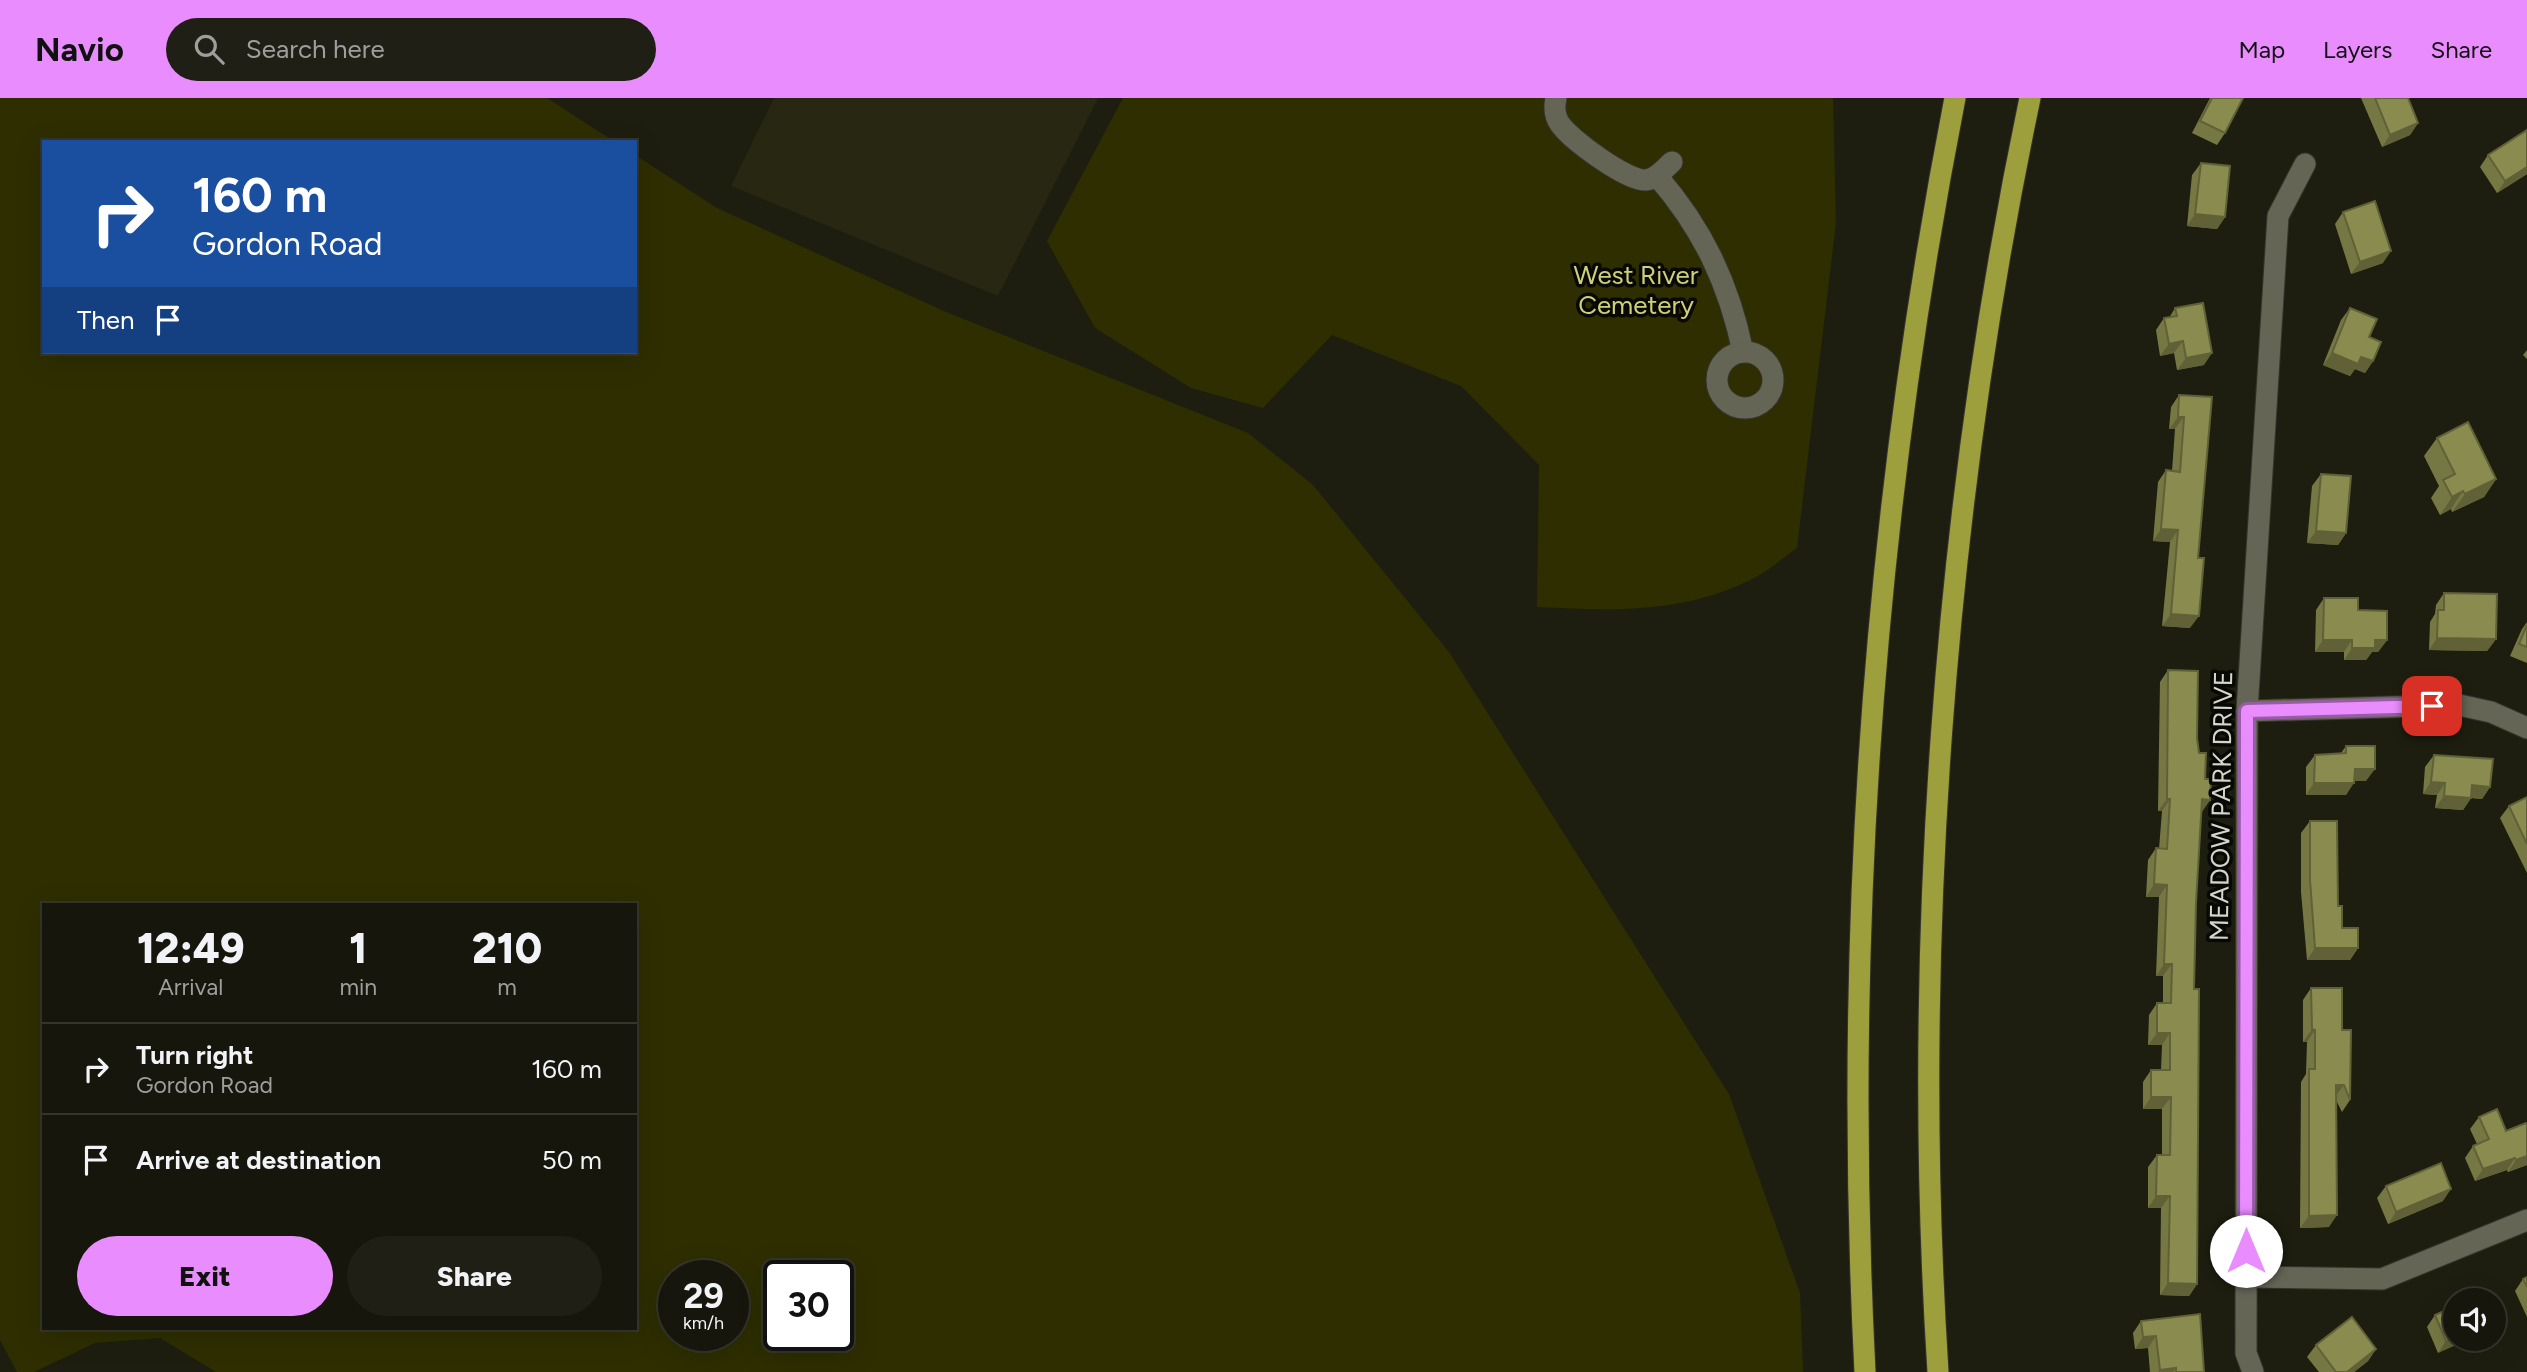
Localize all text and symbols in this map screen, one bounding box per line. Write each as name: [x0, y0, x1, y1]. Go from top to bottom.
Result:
search box: [166, 18, 656, 81]
text: Navio: [35, 30, 124, 69]
icon: search: [190, 30, 228, 68]
text: Search here: [246, 33, 385, 65]
text: Map: [2238, 35, 2285, 64]
text: Layers: [2323, 35, 2392, 64]
text: Share: [2430, 35, 2492, 64]
text: 160 m: [192, 165, 327, 224]
icon: right: [77, 168, 168, 259]
text: Gordon Road: [192, 225, 382, 263]
park label: West River Cemetery: [1574, 259, 1699, 321]
icon: arrive: [149, 301, 187, 339]
text: Then: [77, 304, 135, 336]
street label: MEADOW PARK DRIVE: [2203, 671, 2239, 941]
pin: [2402, 676, 2462, 736]
icon: arrive: [2413, 687, 2451, 725]
text: 12:49: [137, 923, 245, 974]
text: 1: [349, 923, 367, 974]
text: 210: [472, 923, 542, 974]
text: Arrival: [158, 973, 223, 1001]
text: min: [339, 973, 377, 1001]
text: m: [497, 973, 517, 1001]
text: Turn right: [136, 1039, 253, 1071]
icon: right: [77, 1050, 115, 1088]
text: 160 m: [531, 1053, 602, 1085]
text: Gordon Road: [136, 1071, 273, 1099]
icon: arrive: [77, 1141, 115, 1179]
text: Arrive at destination: [136, 1144, 381, 1176]
text: 50 m: [542, 1144, 602, 1176]
position arrow: [2209, 1214, 2283, 1288]
button: Exit: [77, 1236, 333, 1316]
button: Share: [347, 1236, 602, 1316]
speed limit sign: 30: [763, 1260, 854, 1351]
text: 29: [683, 1275, 724, 1317]
map controls: [2443, 1288, 2506, 1351]
button: sound: [2443, 1288, 2506, 1351]
text: km/h: [683, 1312, 724, 1334]

